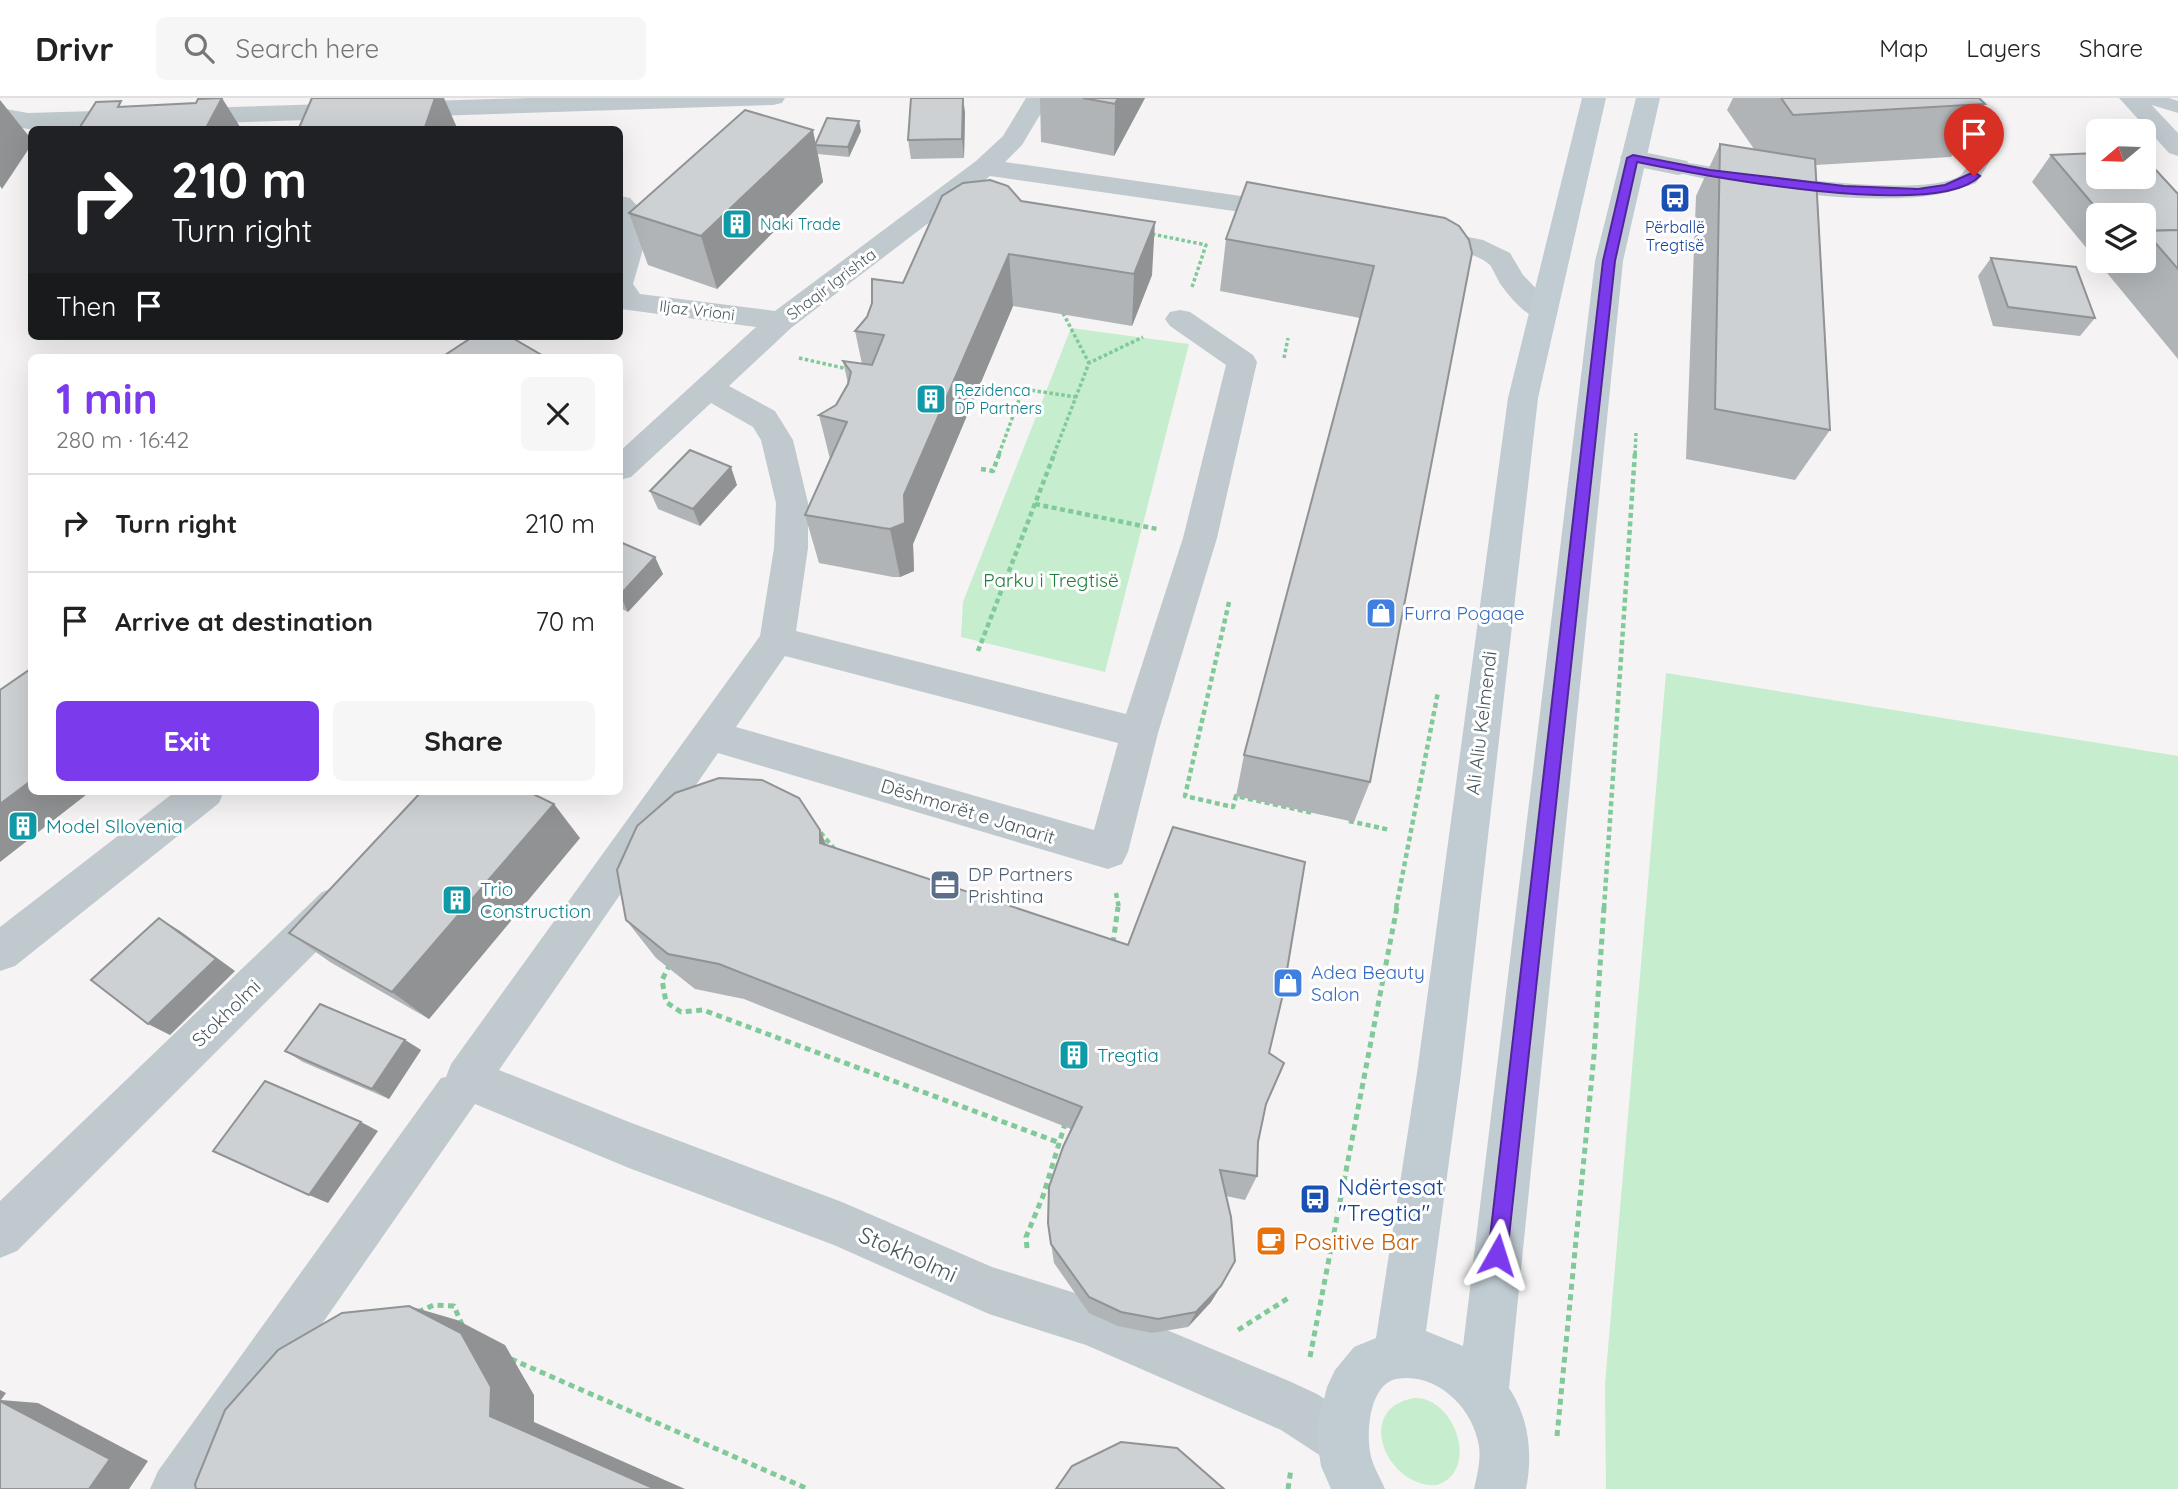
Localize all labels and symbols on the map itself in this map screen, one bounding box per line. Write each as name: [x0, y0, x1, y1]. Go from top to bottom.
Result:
pin: [1944, 104, 2004, 176]
north arrow: [2086, 119, 2156, 189]
bus stop icon: Përballë Tregtisë: [1658, 181, 1692, 215]
building icon: Naki Trade: [720, 207, 754, 241]
place label: Naki Trade: [760, 214, 841, 234]
place label: Përballë Tregtisë: [1645, 217, 1705, 255]
street label: Shaqir Igrishta: [782, 244, 880, 324]
street label: Iljaz Vrioni: [658, 295, 736, 325]
place label: Rezidenca DP Partners: [954, 380, 1042, 418]
building icon: Rezidenca DP Partners: [914, 382, 948, 416]
park label: Parku i Tregtisë: [983, 568, 1119, 592]
shop icon: Furra Pogaqe: [1364, 596, 1398, 630]
place label: Furra Pogaqe: [1404, 601, 1525, 625]
street label: Ali Aliu Kelmendi: [1460, 650, 1502, 796]
street label: Dëshmorët e Janarit: [878, 773, 1058, 849]
building icon: Model Sllovenia: [6, 809, 40, 843]
place label: Model Sllovenia: [46, 814, 183, 838]
place label: DP Partners Prishtina: [968, 862, 1073, 908]
office icon: DP Partners Prishtina: [928, 868, 962, 902]
place label: Trio Construction: [480, 877, 591, 923]
building icon: Trio Construction: [440, 883, 474, 917]
place label: Adea Beauty Salon: [1311, 960, 1425, 1006]
shop icon: Adea Beauty Salon: [1271, 966, 1305, 1000]
street label: Stokholmi: [187, 974, 265, 1052]
building icon: Tregtia: [1057, 1038, 1091, 1072]
place label: Tregtia: [1097, 1043, 1159, 1067]
place label: Ndërtesat "Tregtia": [1338, 1172, 1444, 1227]
bus stop icon: Ndërtesat "Tregtia": [1298, 1182, 1332, 1216]
position arrow: [1460, 1218, 1534, 1292]
street label: Stokholmi: [854, 1219, 962, 1289]
cafe icon: Positive Bar: [1254, 1224, 1288, 1258]
place label: Positive Bar: [1294, 1227, 1419, 1256]

